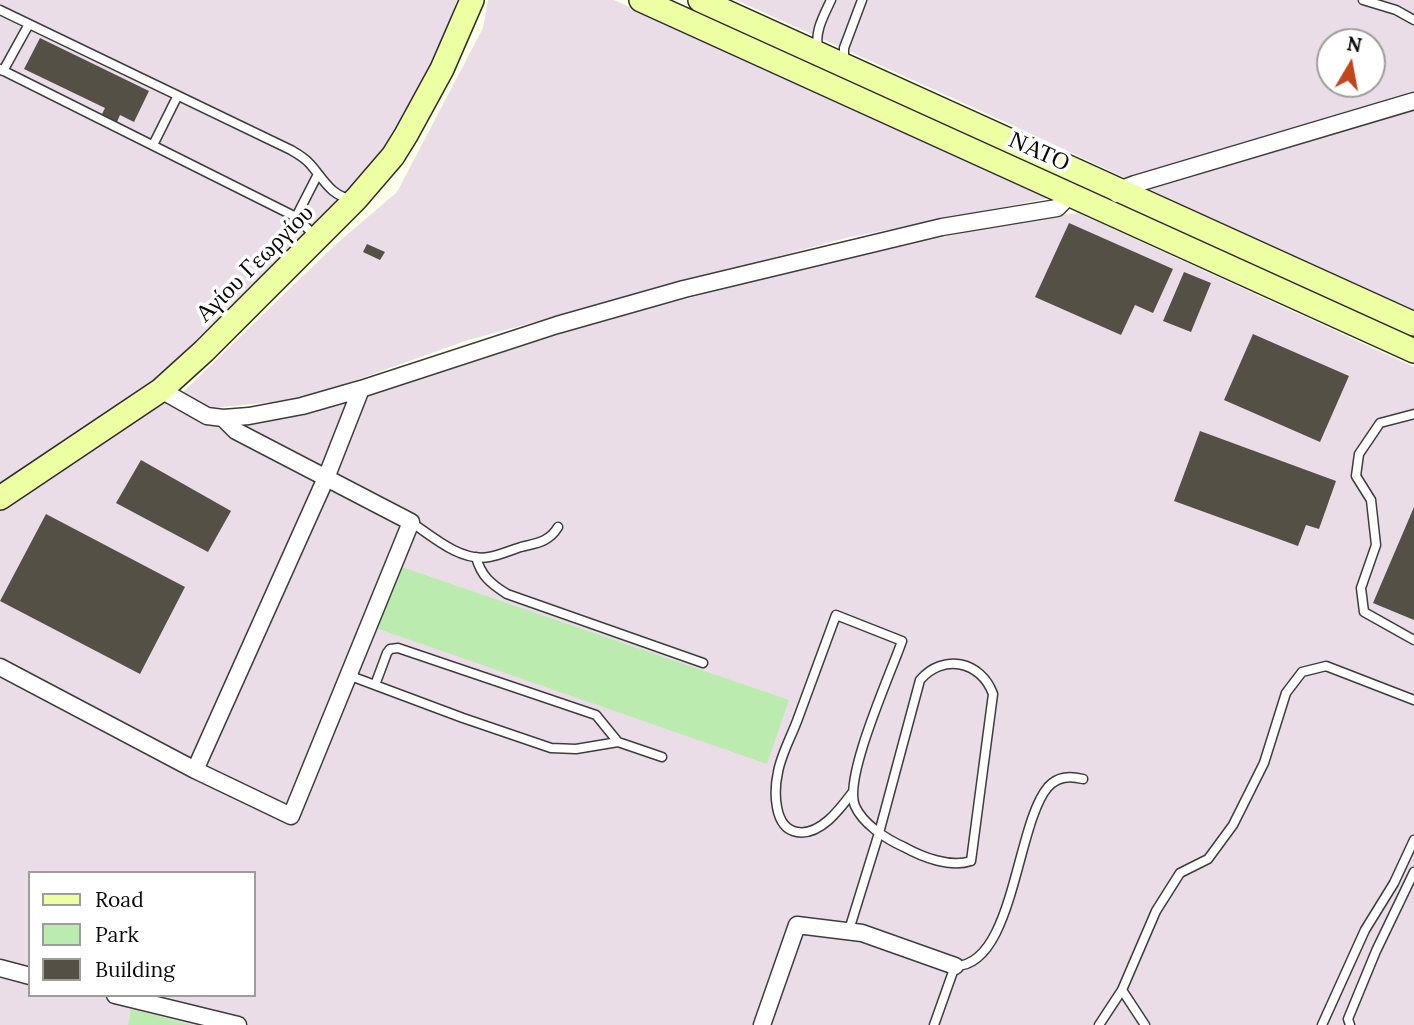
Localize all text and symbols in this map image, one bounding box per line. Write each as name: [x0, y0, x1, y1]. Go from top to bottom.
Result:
north arrow: [1316, 28, 1386, 98]
text: N: [1345, 31, 1364, 57]
street label: ΝΑΤΟ: [1004, 126, 1074, 178]
street label: Αγίου Γεωργίου: [190, 199, 320, 329]
legend: [28, 871, 256, 997]
text: Road: [95, 886, 144, 913]
text: Park: [95, 921, 139, 948]
text: Building: [95, 956, 175, 983]

